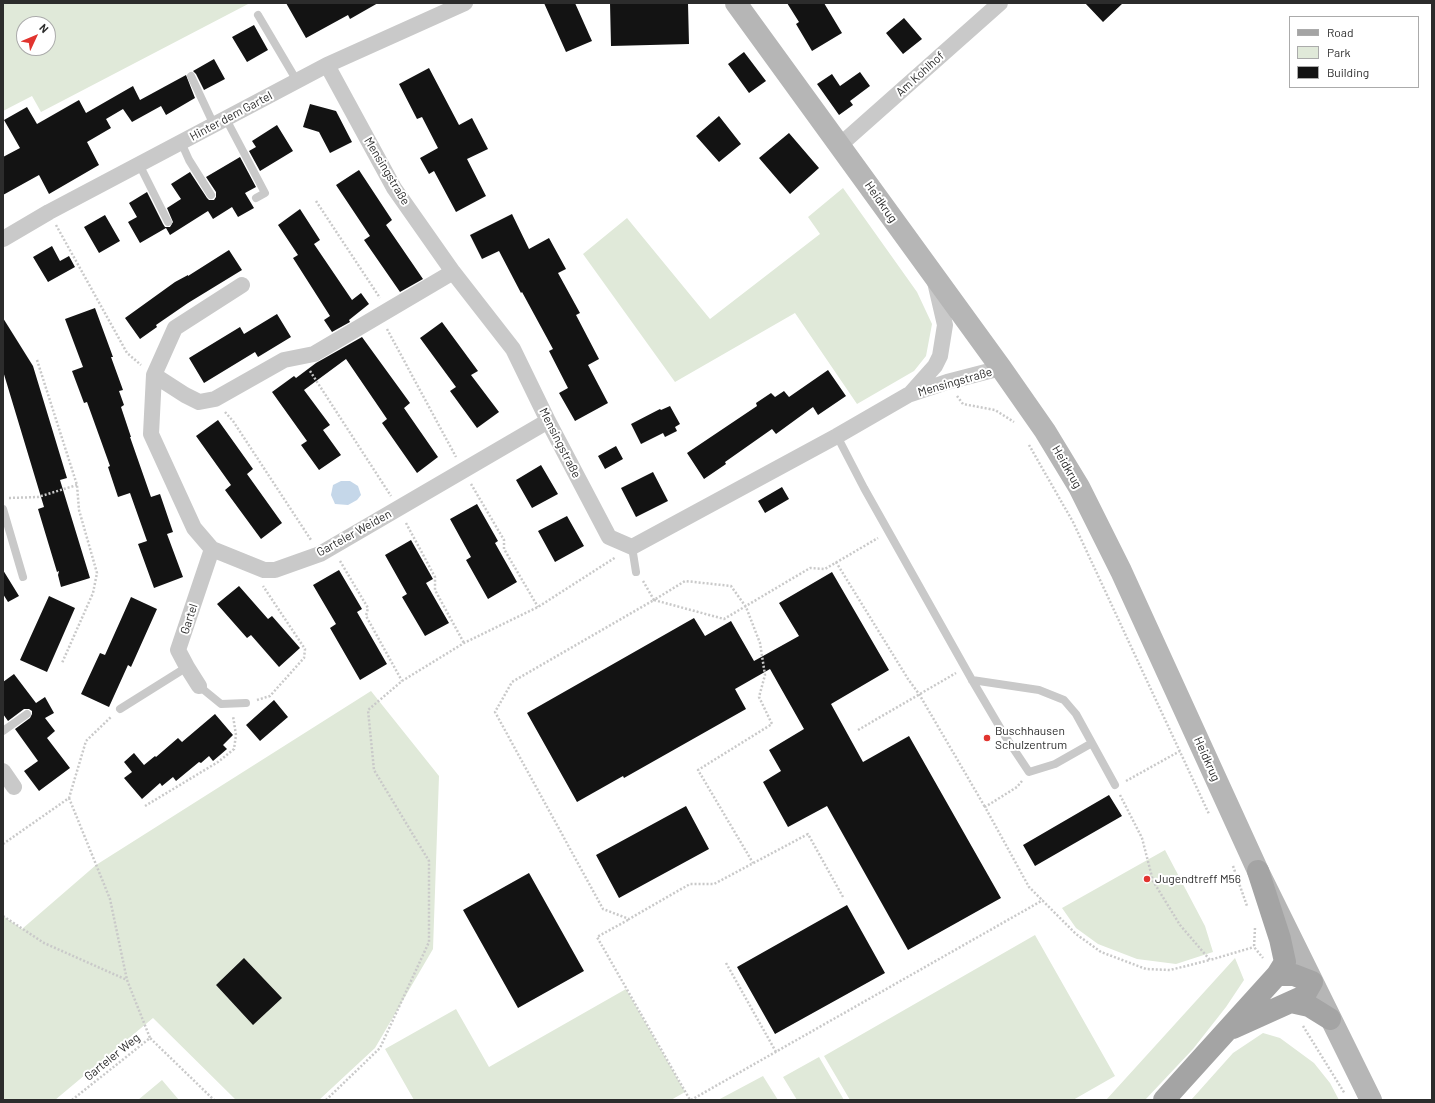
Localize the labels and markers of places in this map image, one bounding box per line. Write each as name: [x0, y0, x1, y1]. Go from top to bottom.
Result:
place label: Buschhausen Schulzentrum: [995, 724, 1067, 752]
marker: Buschhausen Schulzentrum: [982, 733, 992, 743]
place label: Jugendtreff M56: [1155, 872, 1241, 886]
marker: Jugendtreff M56: [1142, 874, 1152, 884]

